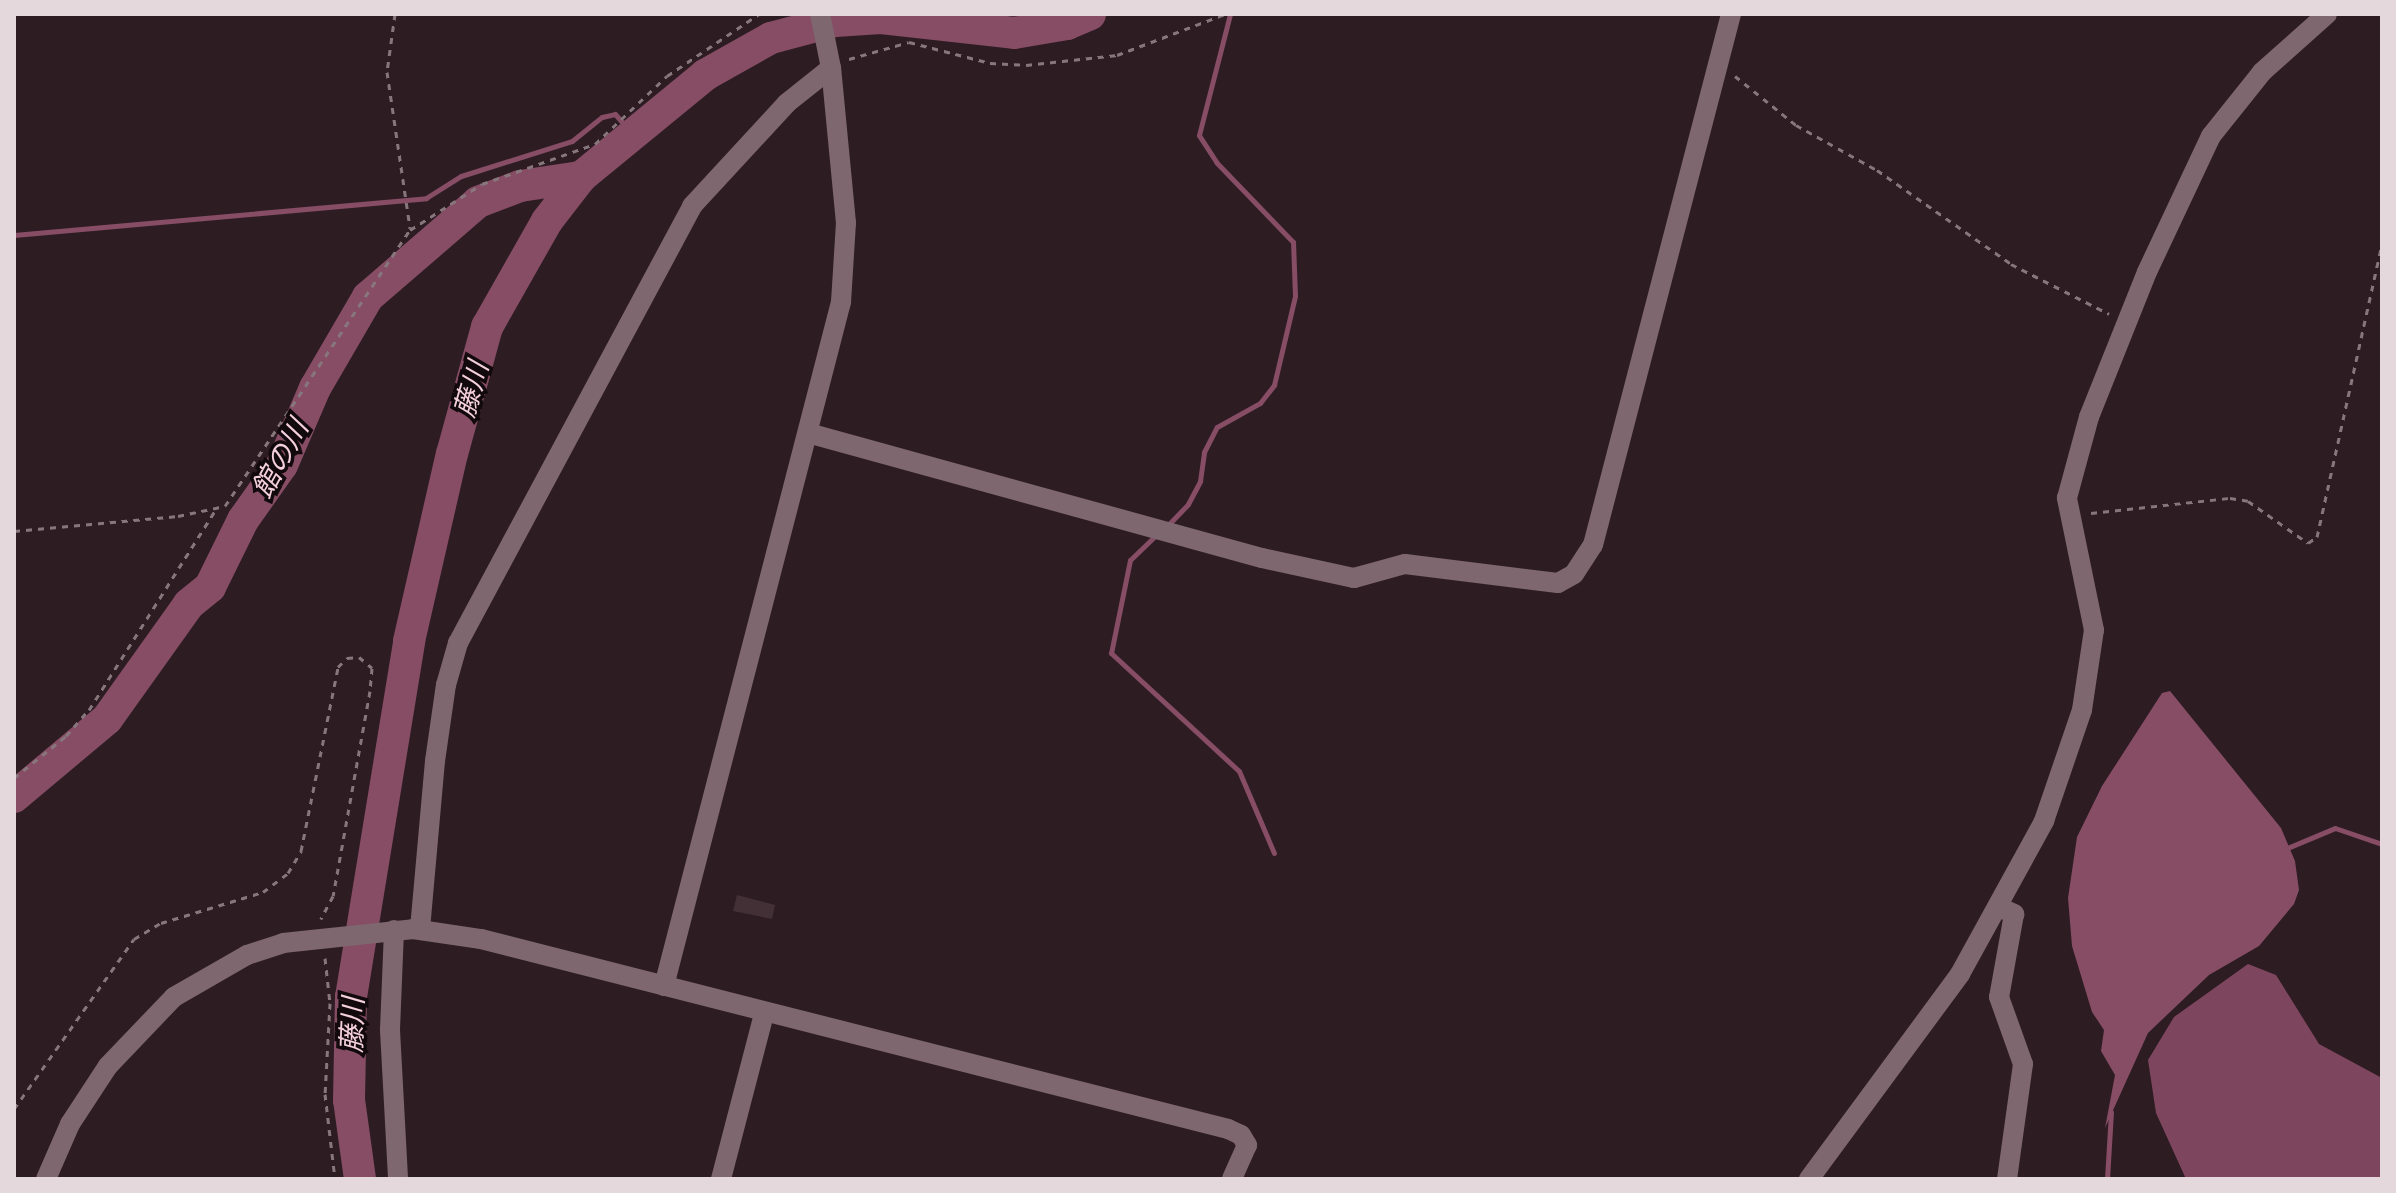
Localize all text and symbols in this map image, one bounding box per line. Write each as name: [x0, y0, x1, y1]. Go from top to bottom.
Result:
water label: 藤川: [446, 357, 494, 421]
water label: 館の川: [244, 413, 314, 503]
water label: 藤川: [333, 996, 369, 1054]

